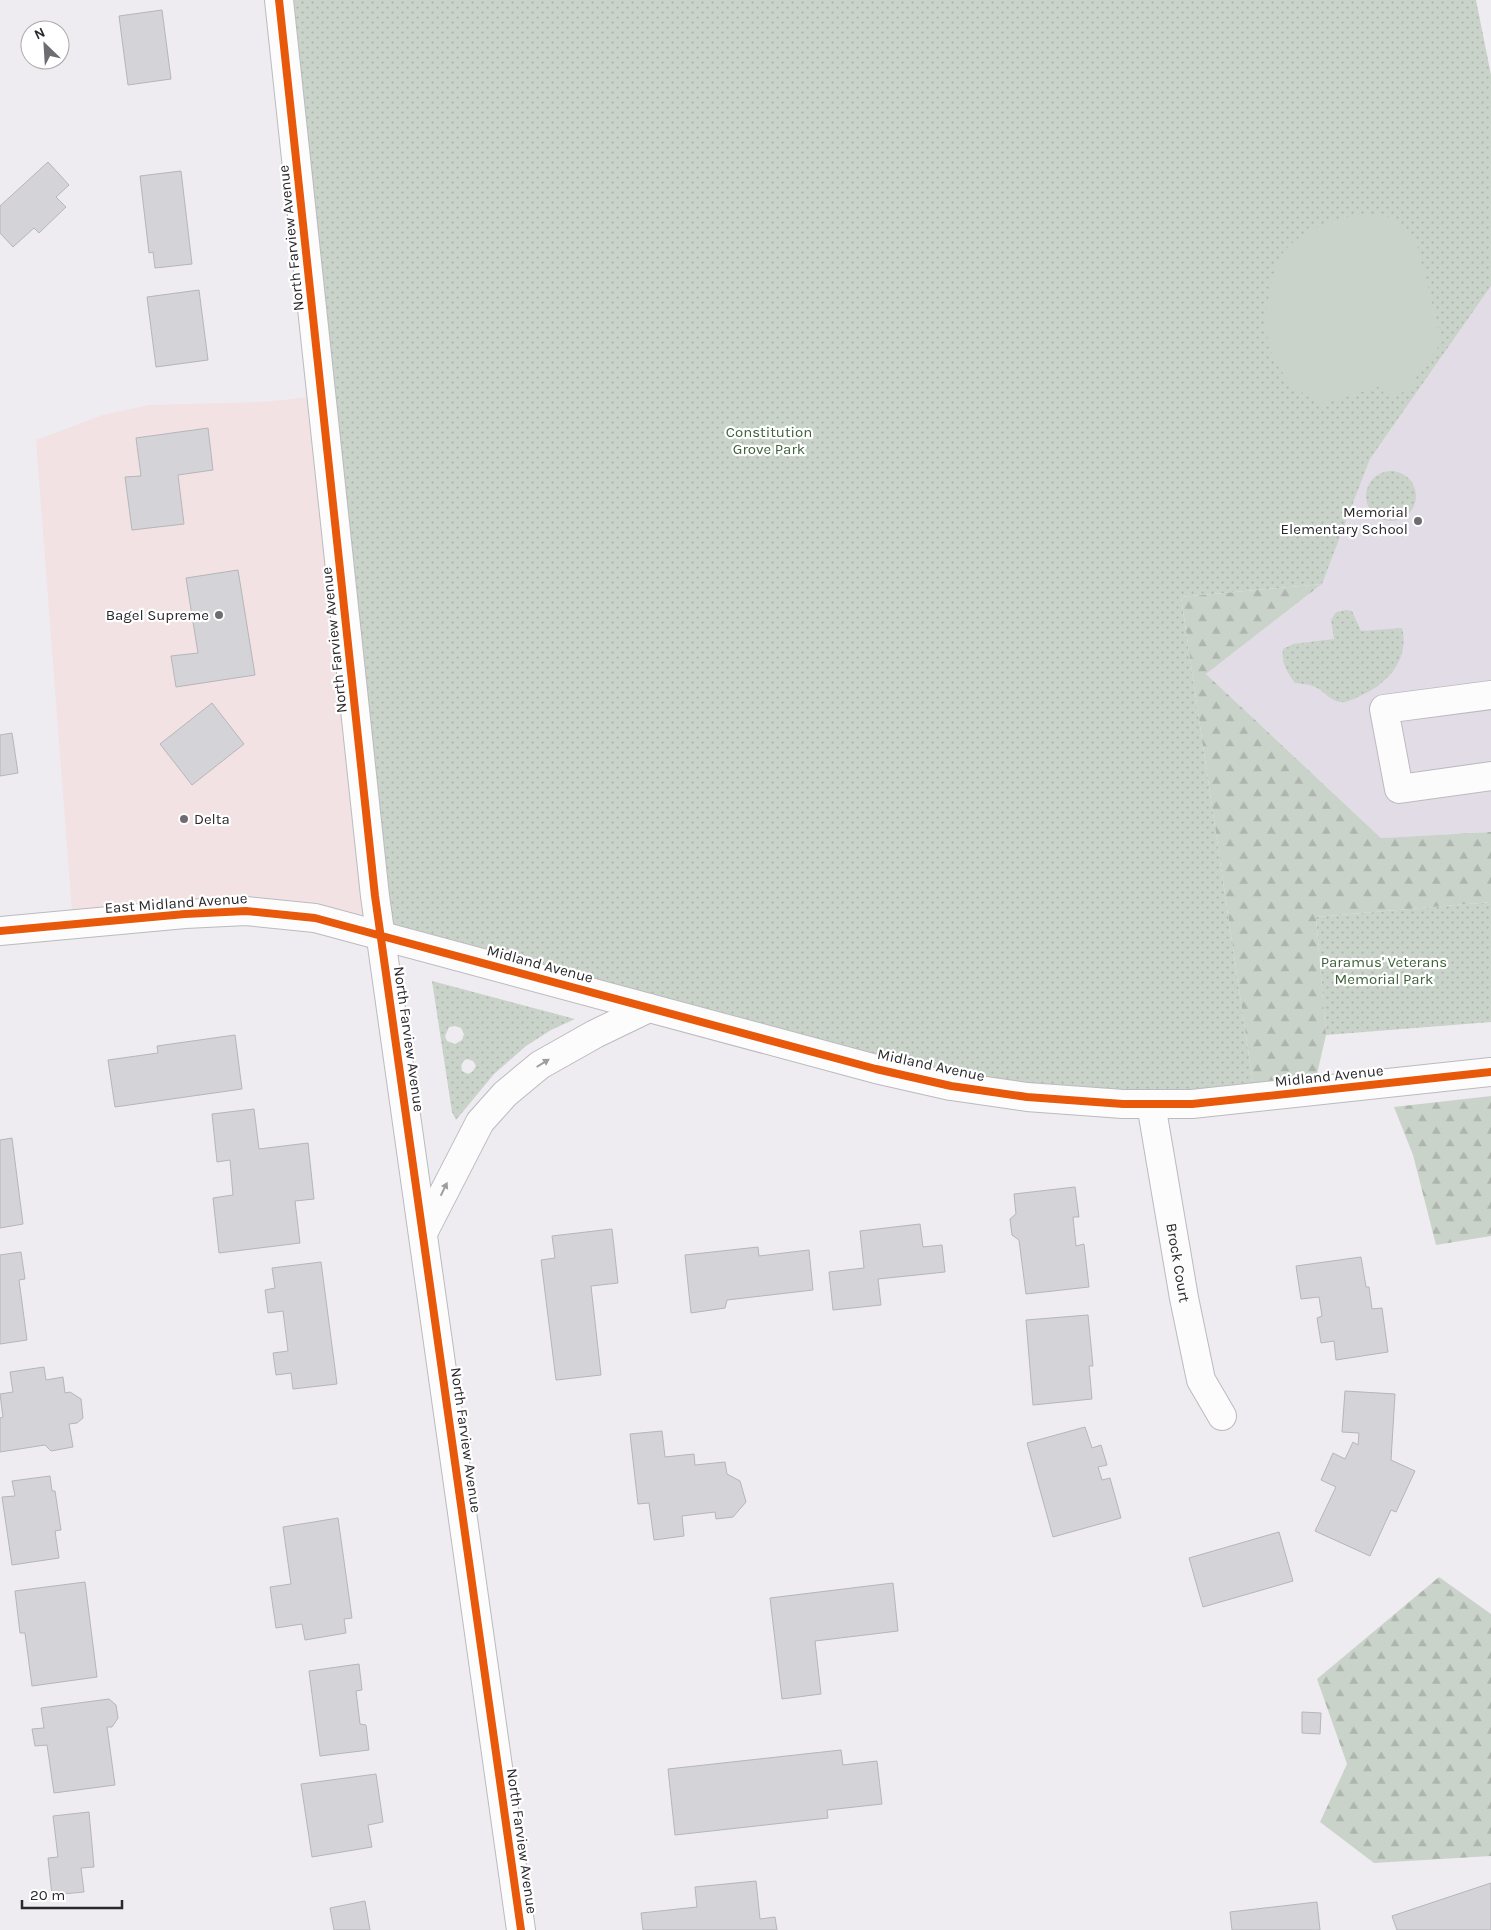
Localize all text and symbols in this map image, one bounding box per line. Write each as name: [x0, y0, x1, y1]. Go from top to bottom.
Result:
north arrow: [20, 20, 70, 70]
text: N: [32, 24, 48, 43]
street label: North Farview Avenue: [274, 164, 308, 312]
park label: Constitution Grove Park: [726, 423, 812, 458]
place label: Memorial Elementary School: [1281, 503, 1408, 538]
marker: Memorial Elementary School: [1412, 515, 1424, 527]
street label: North Farview Avenue: [317, 566, 351, 714]
place label: Bagel Supreme: [106, 606, 209, 624]
marker: Bagel Supreme: [213, 609, 225, 621]
place label: Delta: [194, 810, 230, 828]
marker: Delta: [178, 813, 190, 825]
street label: East Midland Avenue: [104, 889, 248, 917]
street label: Midland Avenue: [485, 941, 595, 987]
park label: Paramus' Veterans Memorial Park: [1321, 953, 1447, 988]
street label: North Farview Avenue: [390, 965, 428, 1113]
street label: Midland Avenue: [876, 1045, 986, 1085]
one-way arrow: [536, 1059, 550, 1068]
street label: Midland Avenue: [1274, 1061, 1384, 1091]
one-way arrow: [440, 1182, 448, 1196]
street label: Brock Court: [1162, 1222, 1194, 1304]
street label: North Farview Avenue: [447, 1366, 485, 1514]
street label: North Farview Avenue: [503, 1767, 541, 1915]
scale bar: [22, 1878, 122, 1910]
text: 20 m: [30, 1886, 65, 1904]

